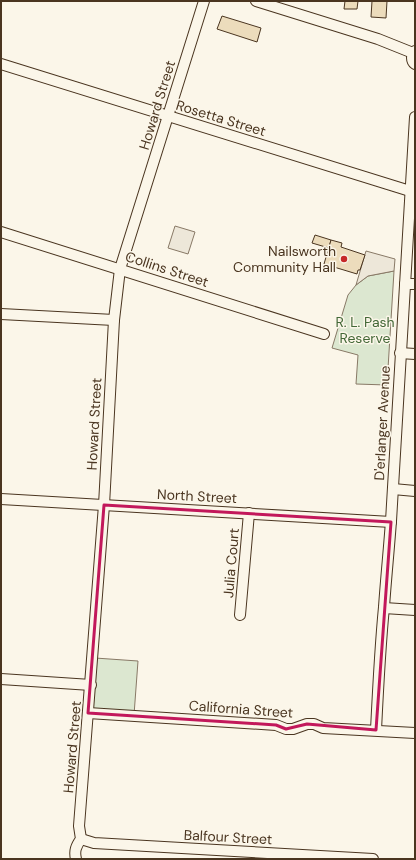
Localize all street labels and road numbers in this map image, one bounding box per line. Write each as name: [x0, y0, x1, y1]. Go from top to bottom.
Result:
street label: Howard Street: [135, 58, 179, 152]
street label: Rosetta Street: [174, 96, 268, 140]
street label: Collins Street: [123, 247, 211, 291]
street label: D'erlanger Avenue: [370, 365, 394, 481]
street label: Howard Street: [83, 377, 105, 471]
street label: North Street: [157, 485, 237, 507]
street label: Julia Court: [219, 527, 243, 599]
street label: California Street: [188, 696, 294, 722]
street label: Howard Street: [59, 700, 85, 794]
street label: Balfour Street: [183, 826, 273, 848]

